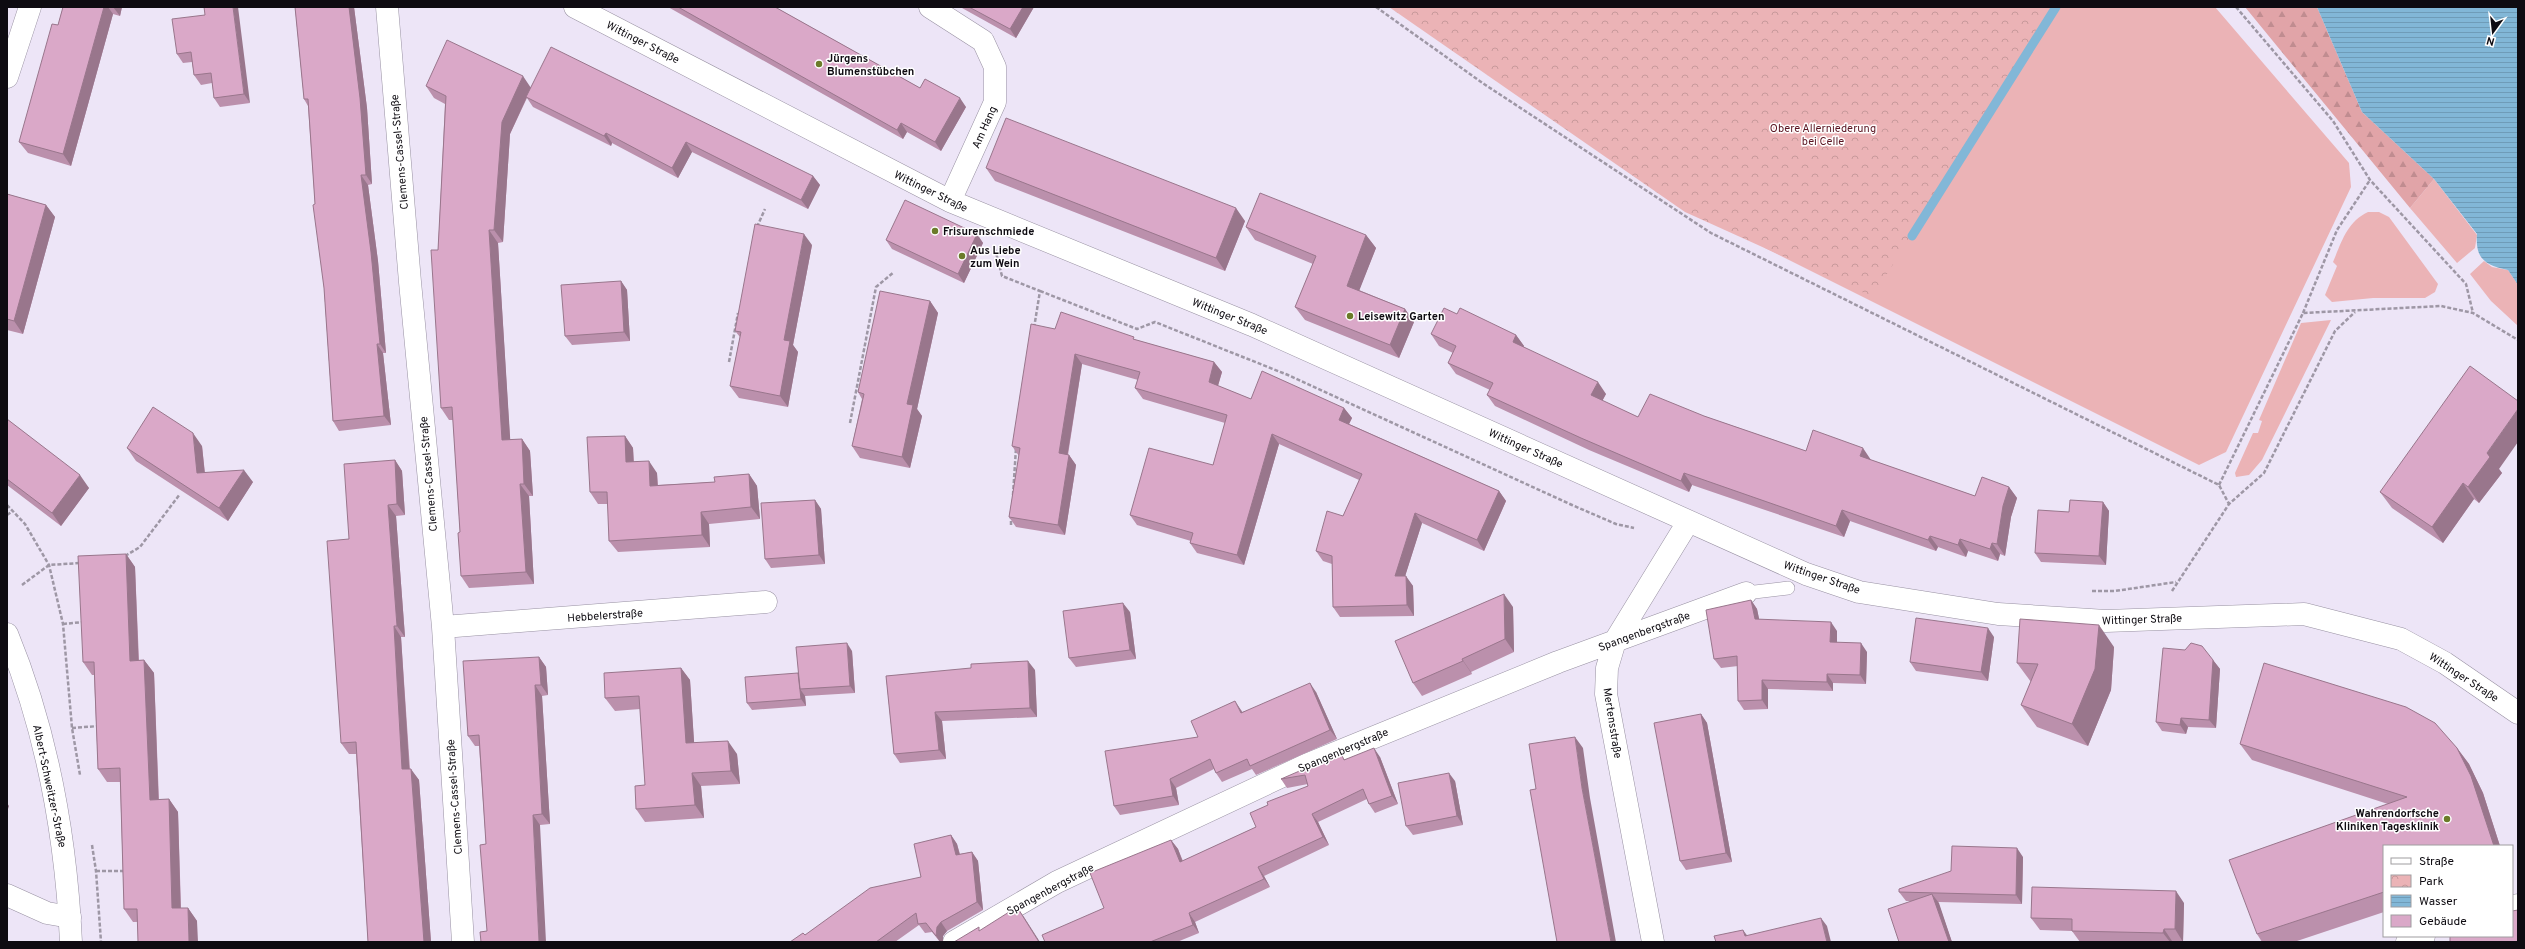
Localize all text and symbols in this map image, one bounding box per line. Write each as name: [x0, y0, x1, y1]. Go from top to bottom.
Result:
north arrow: [2473, 12, 2513, 52]
street label: Wittinger Straße: [604, 18, 682, 67]
text: N: [2485, 33, 2496, 48]
place label: Jürgens Blumenstübchen: [827, 52, 914, 79]
marker: Jürgens Blumenstübchen: [814, 59, 824, 69]
street label: Clemens-Cassel-Straße: [388, 94, 412, 210]
street label: Am Hang: [969, 104, 1001, 151]
park label: Obere Allerniederung bei Celle: [1770, 122, 1876, 149]
street label: Wittinger Straße: [891, 168, 970, 216]
place label: Frisurenschmiede: [943, 225, 1034, 239]
marker: Frisurenschmiede: [930, 226, 940, 236]
place label: Aus Liebe zum Wein: [970, 244, 1021, 271]
marker: Aus Liebe zum Wein: [957, 251, 967, 261]
street label: Wittinger Straße: [1190, 295, 1269, 338]
place label: Leisewitz Garten: [1358, 310, 1444, 324]
marker: Leisewitz Garten: [1345, 311, 1355, 321]
street label: Clemens-Cassel-Straße: [417, 416, 441, 532]
street label: Wittinger Straße: [1486, 426, 1565, 472]
street label: Wittinger Straße: [1781, 558, 1862, 598]
street label: Hebbelerstraße: [567, 606, 643, 626]
street label: Spangenbergstraße: [1596, 609, 1692, 655]
street label: Wittinger Straße: [2102, 612, 2182, 628]
street label: Wittinger Straße: [2426, 650, 2501, 706]
street label: Mertensstraße: [1600, 687, 1625, 760]
street label: Albert-Schweitzer-Straße: [29, 723, 69, 849]
street label: Spangenbergstraße: [1296, 726, 1391, 776]
street label: Clemens-Cassel-Straße: [444, 739, 466, 855]
place label: Wahrendorfsche Kliniken Tagesklinik: [2336, 807, 2439, 834]
marker: Wahrendorfsche Kliniken Tagesklinik: [2442, 814, 2452, 824]
legend: [2383, 845, 2513, 937]
text: Straße: [2419, 854, 2454, 870]
street label: Spangenbergstraße: [1004, 861, 1097, 919]
text: Park: [2419, 874, 2444, 890]
text: Wasser: [2419, 894, 2458, 910]
text: Gebäude: [2419, 914, 2467, 930]

